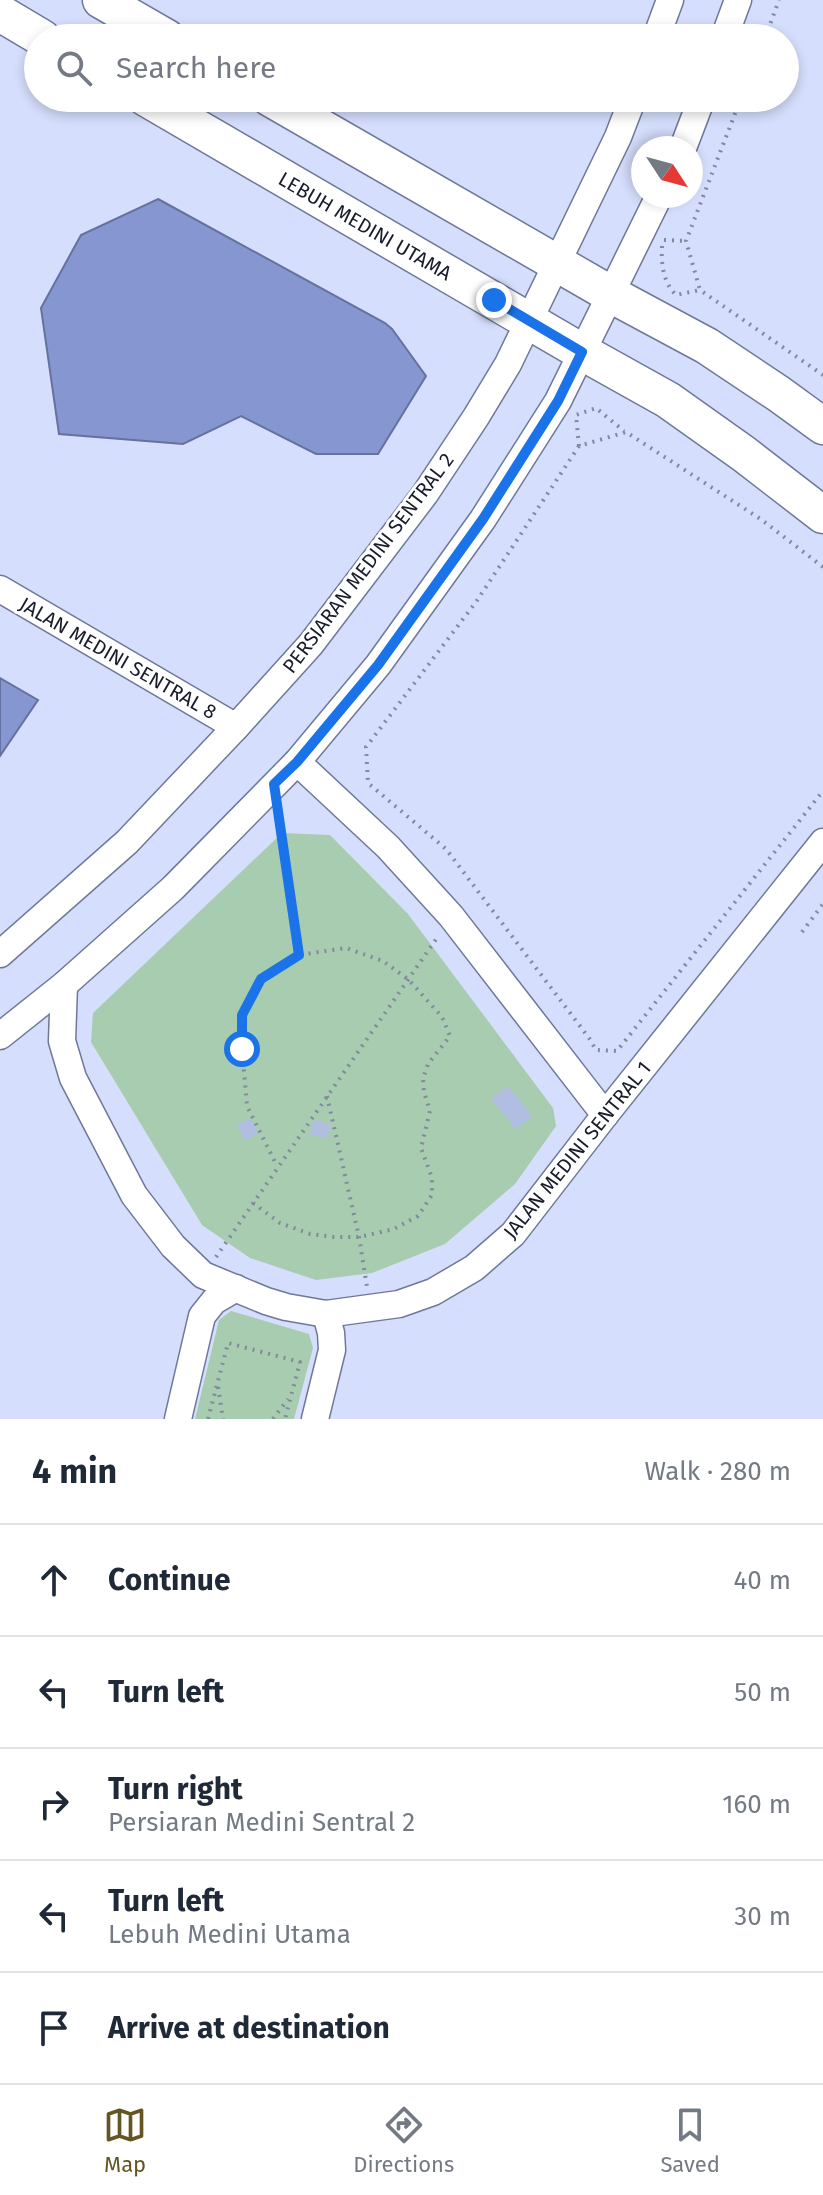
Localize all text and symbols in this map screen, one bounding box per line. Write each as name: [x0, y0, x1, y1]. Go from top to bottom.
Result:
search box: [24, 24, 799, 112]
icon: search: [52, 46, 96, 90]
text: Search here: [116, 50, 276, 86]
north arrow: [631, 136, 703, 208]
street label: LEBUH MEDINI UTAMA: [274, 167, 456, 286]
route end: [476, 282, 512, 318]
street label: PERSIARAN MEDINI SENTRAL 2: [277, 448, 459, 678]
street label: JALAN MEDINI SENTRAL 8: [15, 592, 221, 724]
route start: [224, 1031, 260, 1067]
street label: JALAN MEDINI SENTRAL 1: [498, 1057, 656, 1243]
text: 4 min: [32, 1451, 117, 1492]
text: Walk · 280 m: [645, 1456, 791, 1487]
icon: ahead: [32, 1558, 76, 1602]
text: Continue: [108, 1562, 231, 1598]
text: 40 m: [733, 1565, 791, 1596]
icon: left: [32, 1670, 76, 1714]
text: Turn left: [108, 1674, 224, 1710]
text: 50 m: [734, 1677, 791, 1708]
text: Turn right: [108, 1771, 243, 1807]
icon: right: [32, 1782, 76, 1826]
text: 160 m: [722, 1789, 791, 1820]
text: Persiaran Medini Sentral 2: [108, 1807, 415, 1838]
text: Turn left: [108, 1883, 224, 1919]
icon: left: [32, 1894, 76, 1938]
text: 30 m: [734, 1901, 791, 1932]
text: Lebuh Medini Utama: [108, 1919, 351, 1950]
icon: arrive: [32, 2006, 76, 2050]
text: Arrive at destination: [108, 2010, 390, 2046]
tab: Map: [103, 2103, 147, 2178]
tab: Directions: [353, 2103, 454, 2178]
tab: Saved: [660, 2103, 720, 2178]

